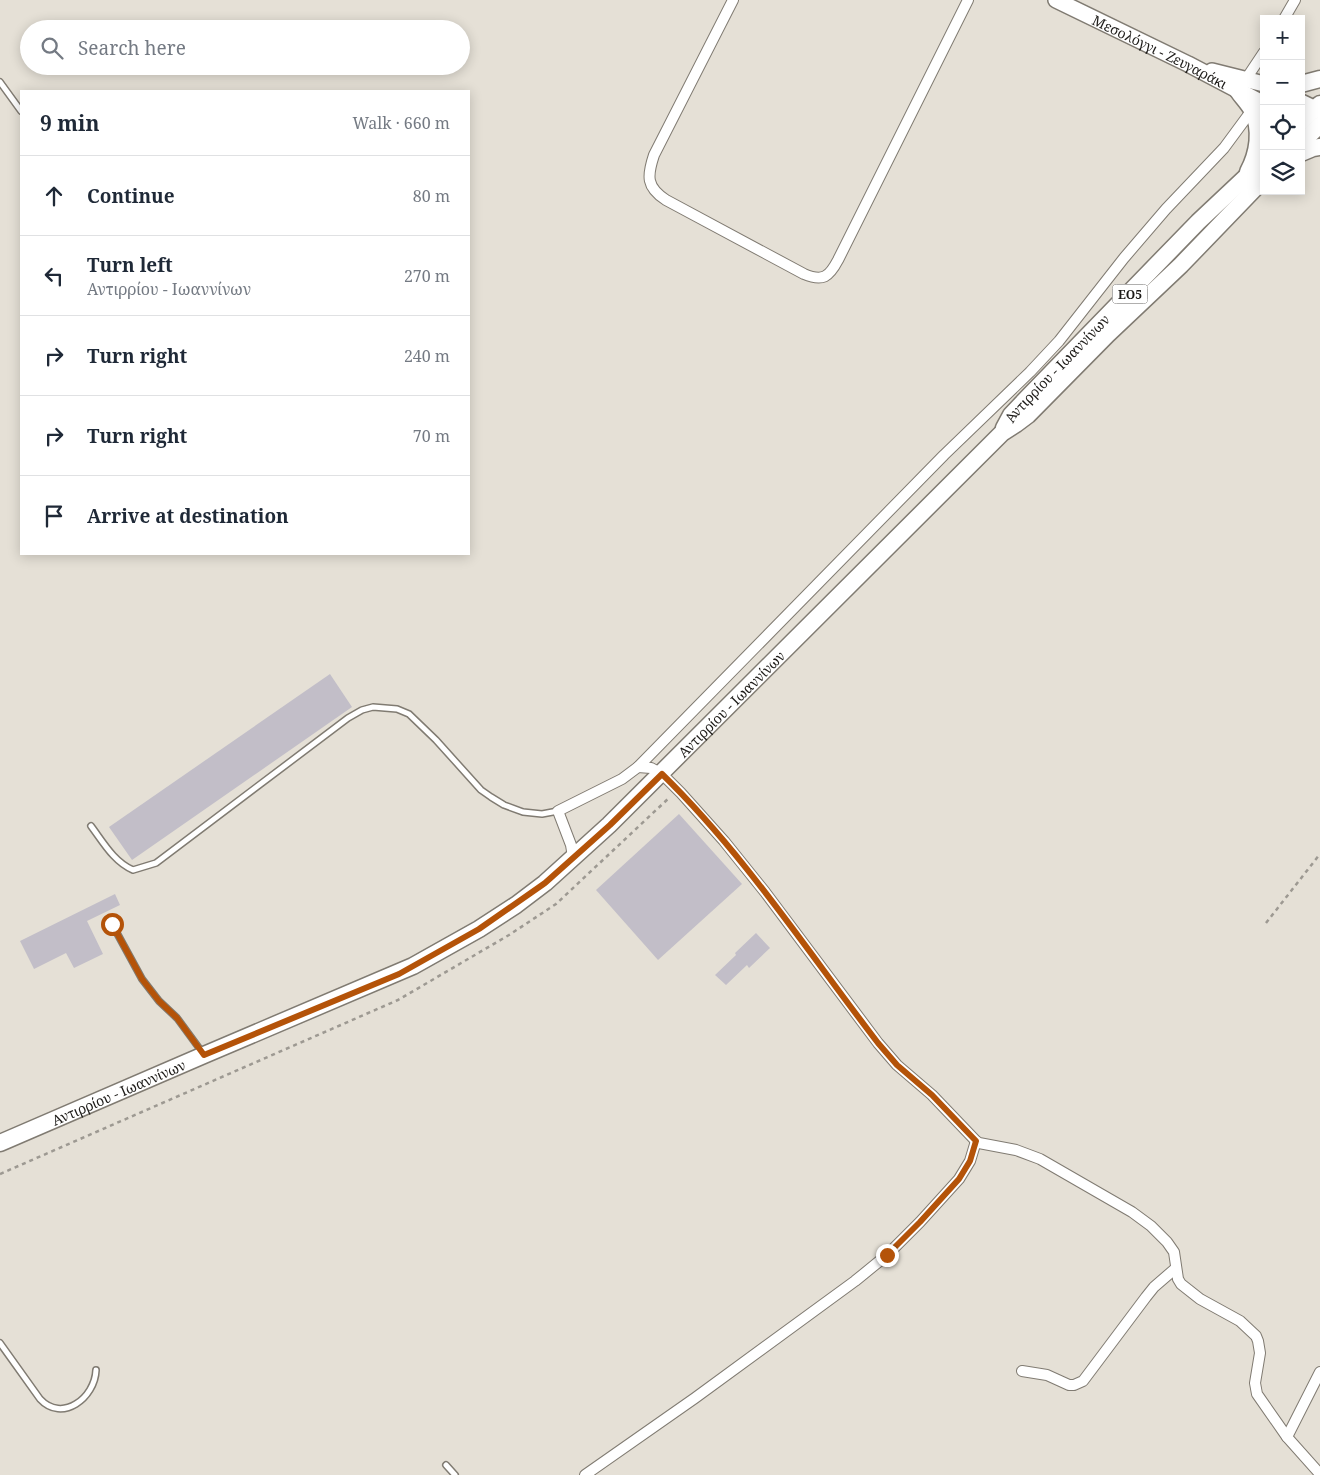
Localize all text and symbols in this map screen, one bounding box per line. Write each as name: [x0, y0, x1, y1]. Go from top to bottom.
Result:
street label: Μεσολόγγι - Ζευγαράκι: [1090, 10, 1231, 93]
map controls: [1260, 15, 1305, 195]
button: +: [1260, 15, 1305, 60]
search box: [20, 20, 470, 75]
icon: search: [38, 34, 66, 62]
text: Search here: [78, 35, 186, 61]
button: −: [1260, 60, 1305, 105]
button: locate: [1260, 105, 1305, 150]
text: 9 min: [40, 109, 99, 137]
text: Walk · 660 m: [353, 112, 450, 134]
button: layers: [1260, 150, 1305, 195]
icon: ahead: [40, 182, 68, 210]
text: Continue: [87, 183, 175, 209]
text: 80 m: [413, 185, 450, 207]
text: Turn left: [87, 252, 173, 278]
icon: left: [40, 262, 68, 290]
text: 270 m: [404, 265, 450, 287]
text: Αντιρρίου - Ιωαννίνων: [87, 278, 251, 300]
road number: ΕΟ5: [1112, 284, 1148, 304]
street label: Αντιρρίου - Ιωαννίνων: [999, 310, 1113, 425]
icon: right: [40, 342, 68, 370]
text: Turn right: [87, 343, 187, 369]
text: 240 m: [404, 345, 450, 367]
icon: right: [40, 422, 68, 450]
text: Turn right: [87, 423, 187, 449]
text: 70 m: [413, 425, 450, 447]
icon: arrive: [40, 502, 68, 530]
text: Arrive at destination: [87, 503, 289, 529]
street label: Αντιρρίου - Ιωαννίνων: [673, 646, 788, 761]
route start: [101, 913, 124, 936]
street label: Αντιρρίου - Ιωαννίνων: [49, 1055, 188, 1129]
route end: [876, 1244, 899, 1267]

